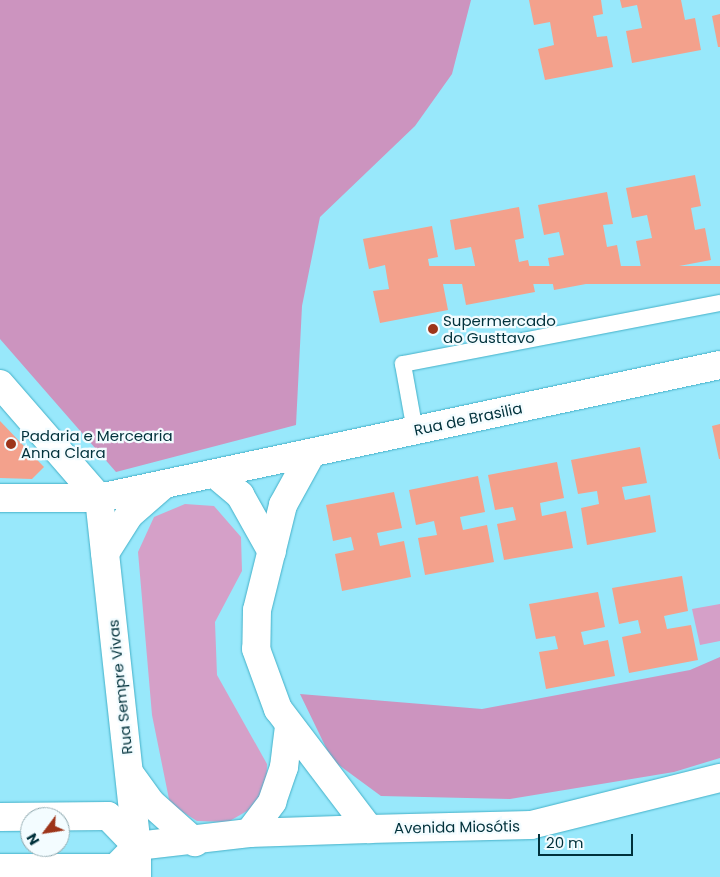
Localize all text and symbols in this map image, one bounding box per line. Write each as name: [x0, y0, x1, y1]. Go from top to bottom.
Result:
place label: Supermercado do Gusttavo: [443, 311, 556, 346]
marker: Supermercado do Gusttavo: [427, 323, 439, 335]
street label: Rua de Brasilia: [412, 399, 524, 439]
place label: Padaria e Mercearia Anna Clara: [21, 426, 173, 461]
marker: Padaria e Mercearia Anna Clara: [5, 438, 17, 450]
street label: Rua Sempre Vivas: [104, 619, 136, 755]
north arrow: [20, 807, 70, 857]
street label: Avenida Miosótis: [394, 817, 520, 837]
scale bar: [540, 824, 635, 856]
text: N: [22, 830, 44, 849]
text: 20 m: [546, 832, 584, 853]

